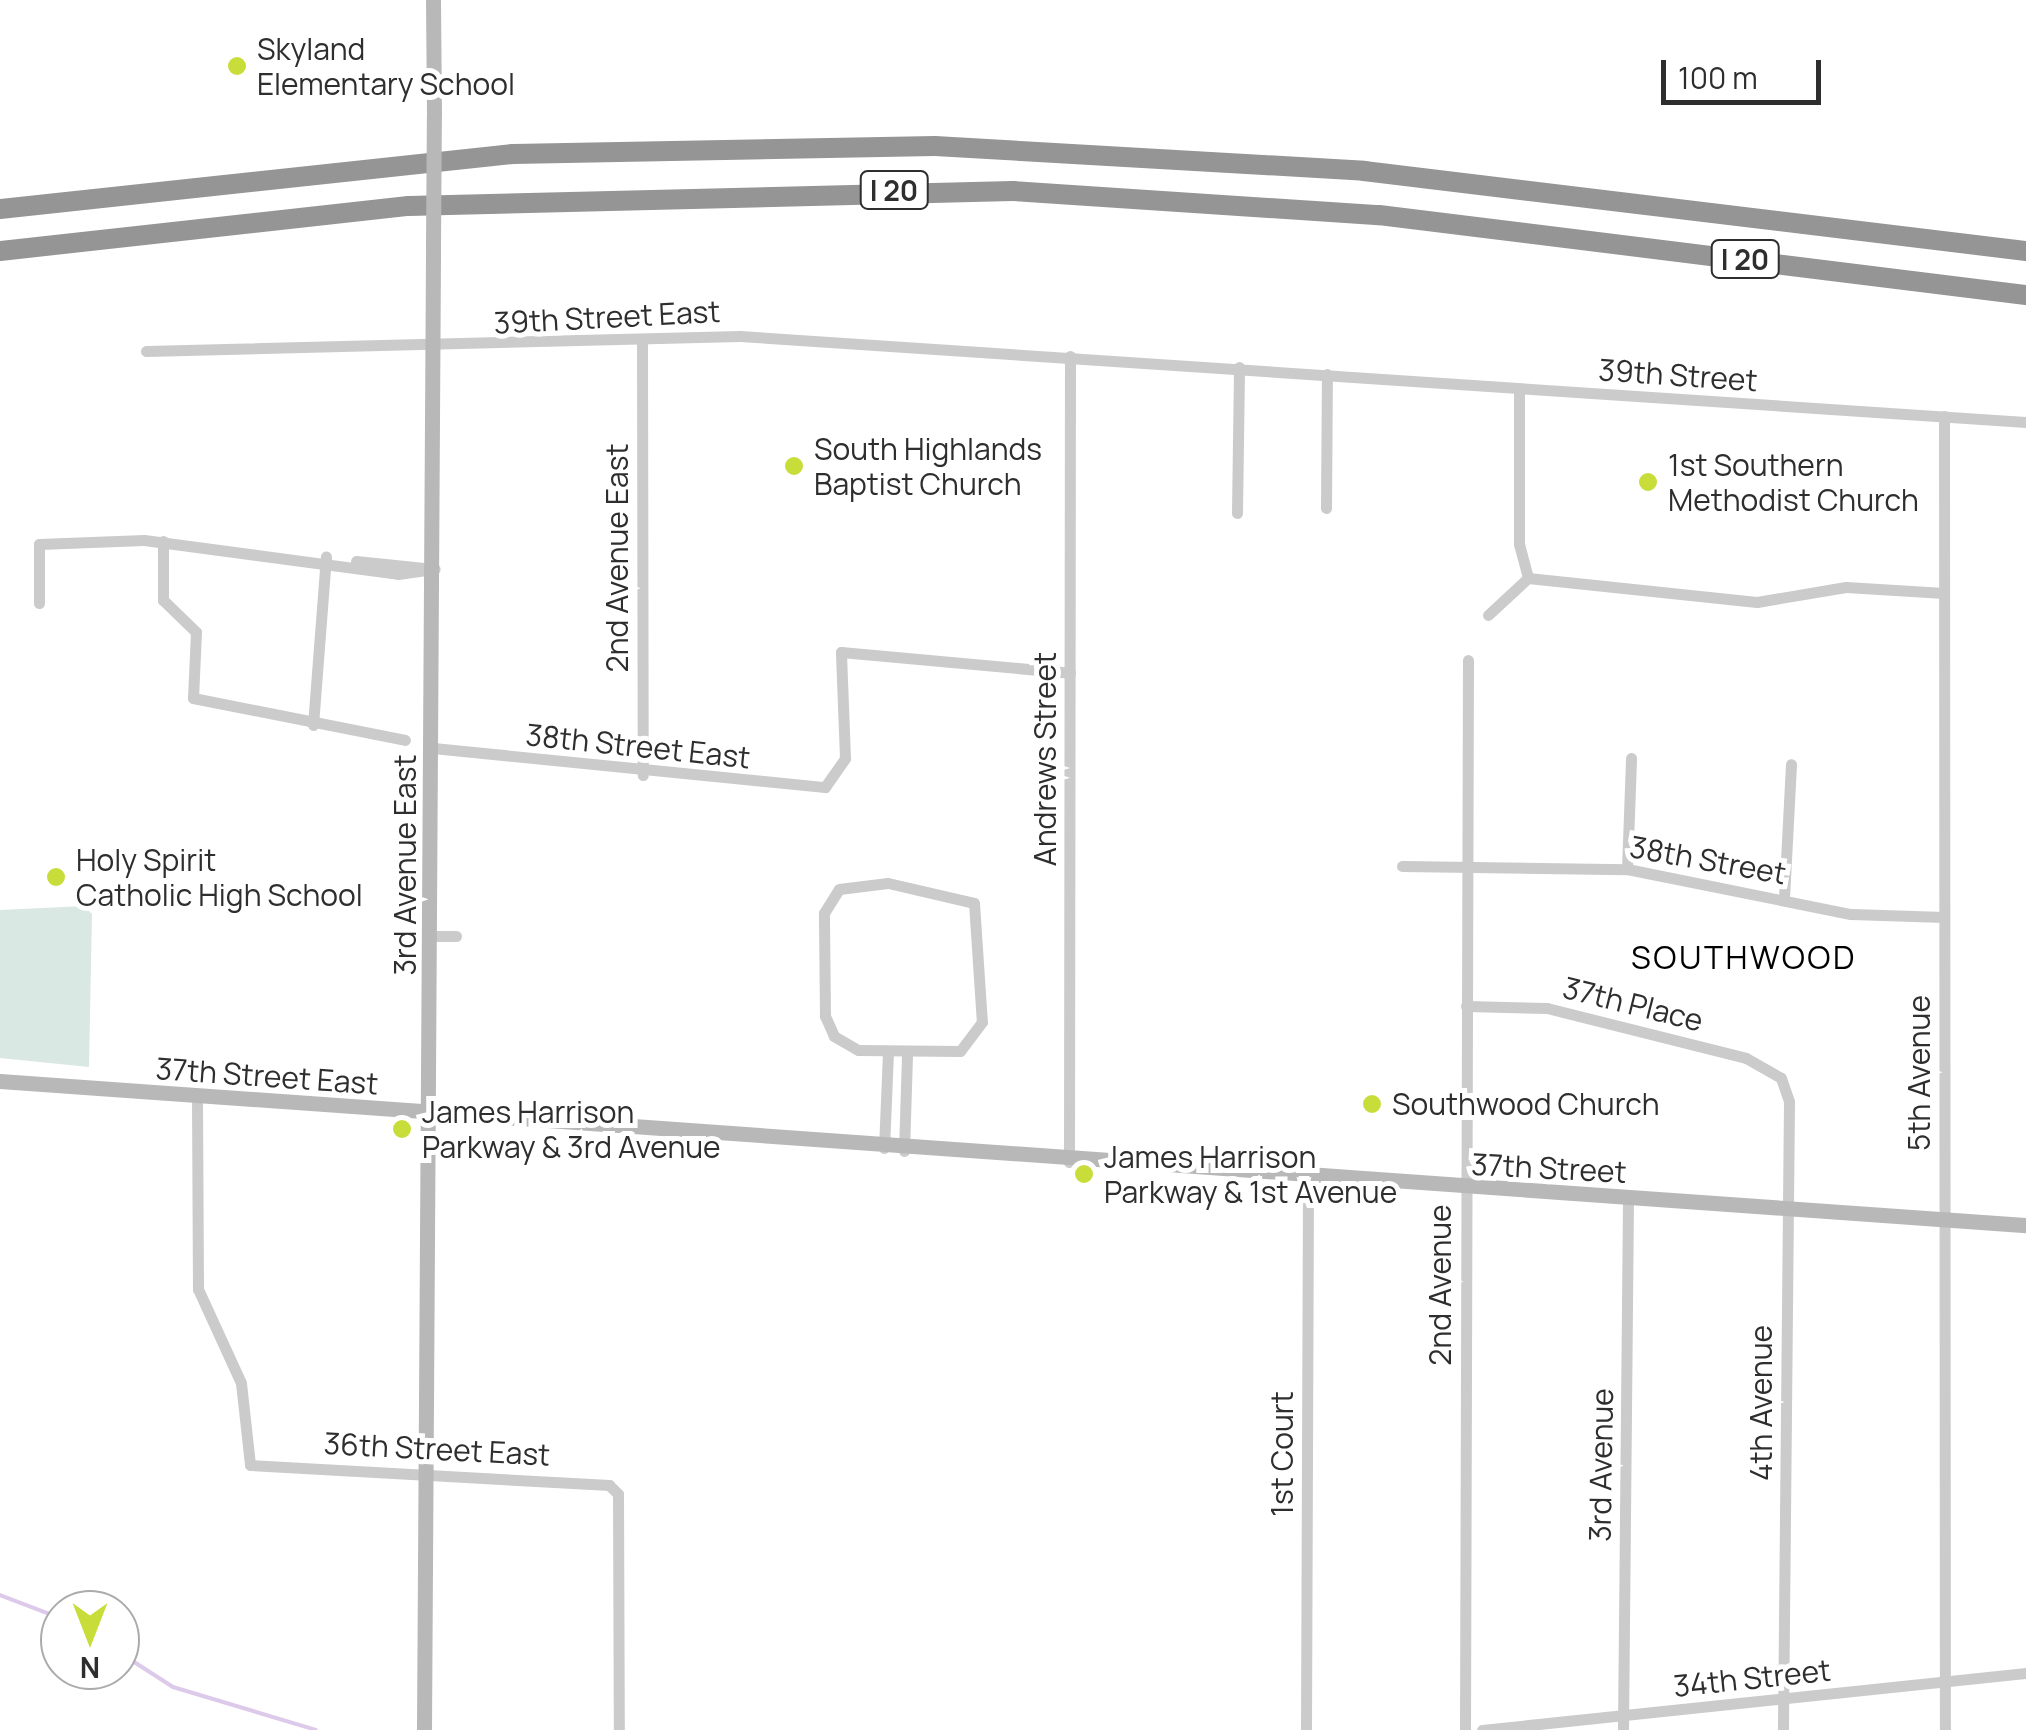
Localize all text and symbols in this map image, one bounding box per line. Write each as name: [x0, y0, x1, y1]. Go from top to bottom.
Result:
place label: Skyland Elementary School: [257, 31, 515, 102]
scale bar: [1666, 40, 1826, 102]
marker: Skyland Elementary School: [226, 55, 248, 77]
text: 100 m: [1678, 57, 1758, 98]
road number: I 20: [859, 167, 929, 213]
road number: I 20: [1710, 236, 1780, 282]
street label: 39th Street East: [493, 293, 721, 341]
street label: 39th Street: [1597, 351, 1759, 399]
place label: South Highlands Baptist Church: [814, 431, 1042, 502]
street label: 2nd Avenue East: [599, 444, 635, 672]
place label: 1st Southern Methodist Church: [1668, 447, 1919, 518]
marker: South Highlands Baptist Church: [783, 455, 805, 477]
marker: 1st Southern Methodist Church: [1637, 471, 1659, 493]
street label: Andrews Street: [1027, 652, 1063, 866]
street label: 38th Street East: [524, 716, 752, 776]
street label: 3rd Avenue East: [387, 754, 423, 976]
street label: 38th Street: [1627, 829, 1789, 891]
place label: Holy Spirit Catholic High School: [76, 842, 363, 912]
marker: Holy Spirit Catholic High School: [45, 866, 67, 888]
district label: SOUTHWOOD: [1631, 938, 1857, 976]
street label: 37th Place: [1559, 969, 1707, 1039]
street label: 5th Avenue: [1901, 995, 1937, 1151]
street label: 37th Street East: [154, 1050, 380, 1102]
place label: Southwood Church: [1392, 1086, 1660, 1122]
marker: Southwood Church: [1361, 1093, 1383, 1115]
place label: James Harrison Parkway & 3rd Avenue: [422, 1094, 721, 1164]
marker: James Harrison Parkway & 3rd Avenue: [391, 1118, 413, 1140]
place label: James Harrison Parkway & 1st Avenue: [1104, 1139, 1397, 1210]
street label: 37th Street: [1470, 1146, 1628, 1190]
marker: James Harrison Parkway & 1st Avenue: [1073, 1163, 1095, 1185]
street label: 2nd Avenue: [1422, 1204, 1458, 1366]
street label: 4th Avenue: [1743, 1325, 1779, 1481]
street label: 3rd Avenue: [1582, 1388, 1620, 1542]
street label: 1st Court: [1264, 1391, 1300, 1517]
street label: 36th Street East: [323, 1425, 551, 1473]
north arrow: [40, 1590, 140, 1690]
text: N: [80, 1649, 100, 1687]
street label: 34th Street: [1671, 1652, 1833, 1704]

